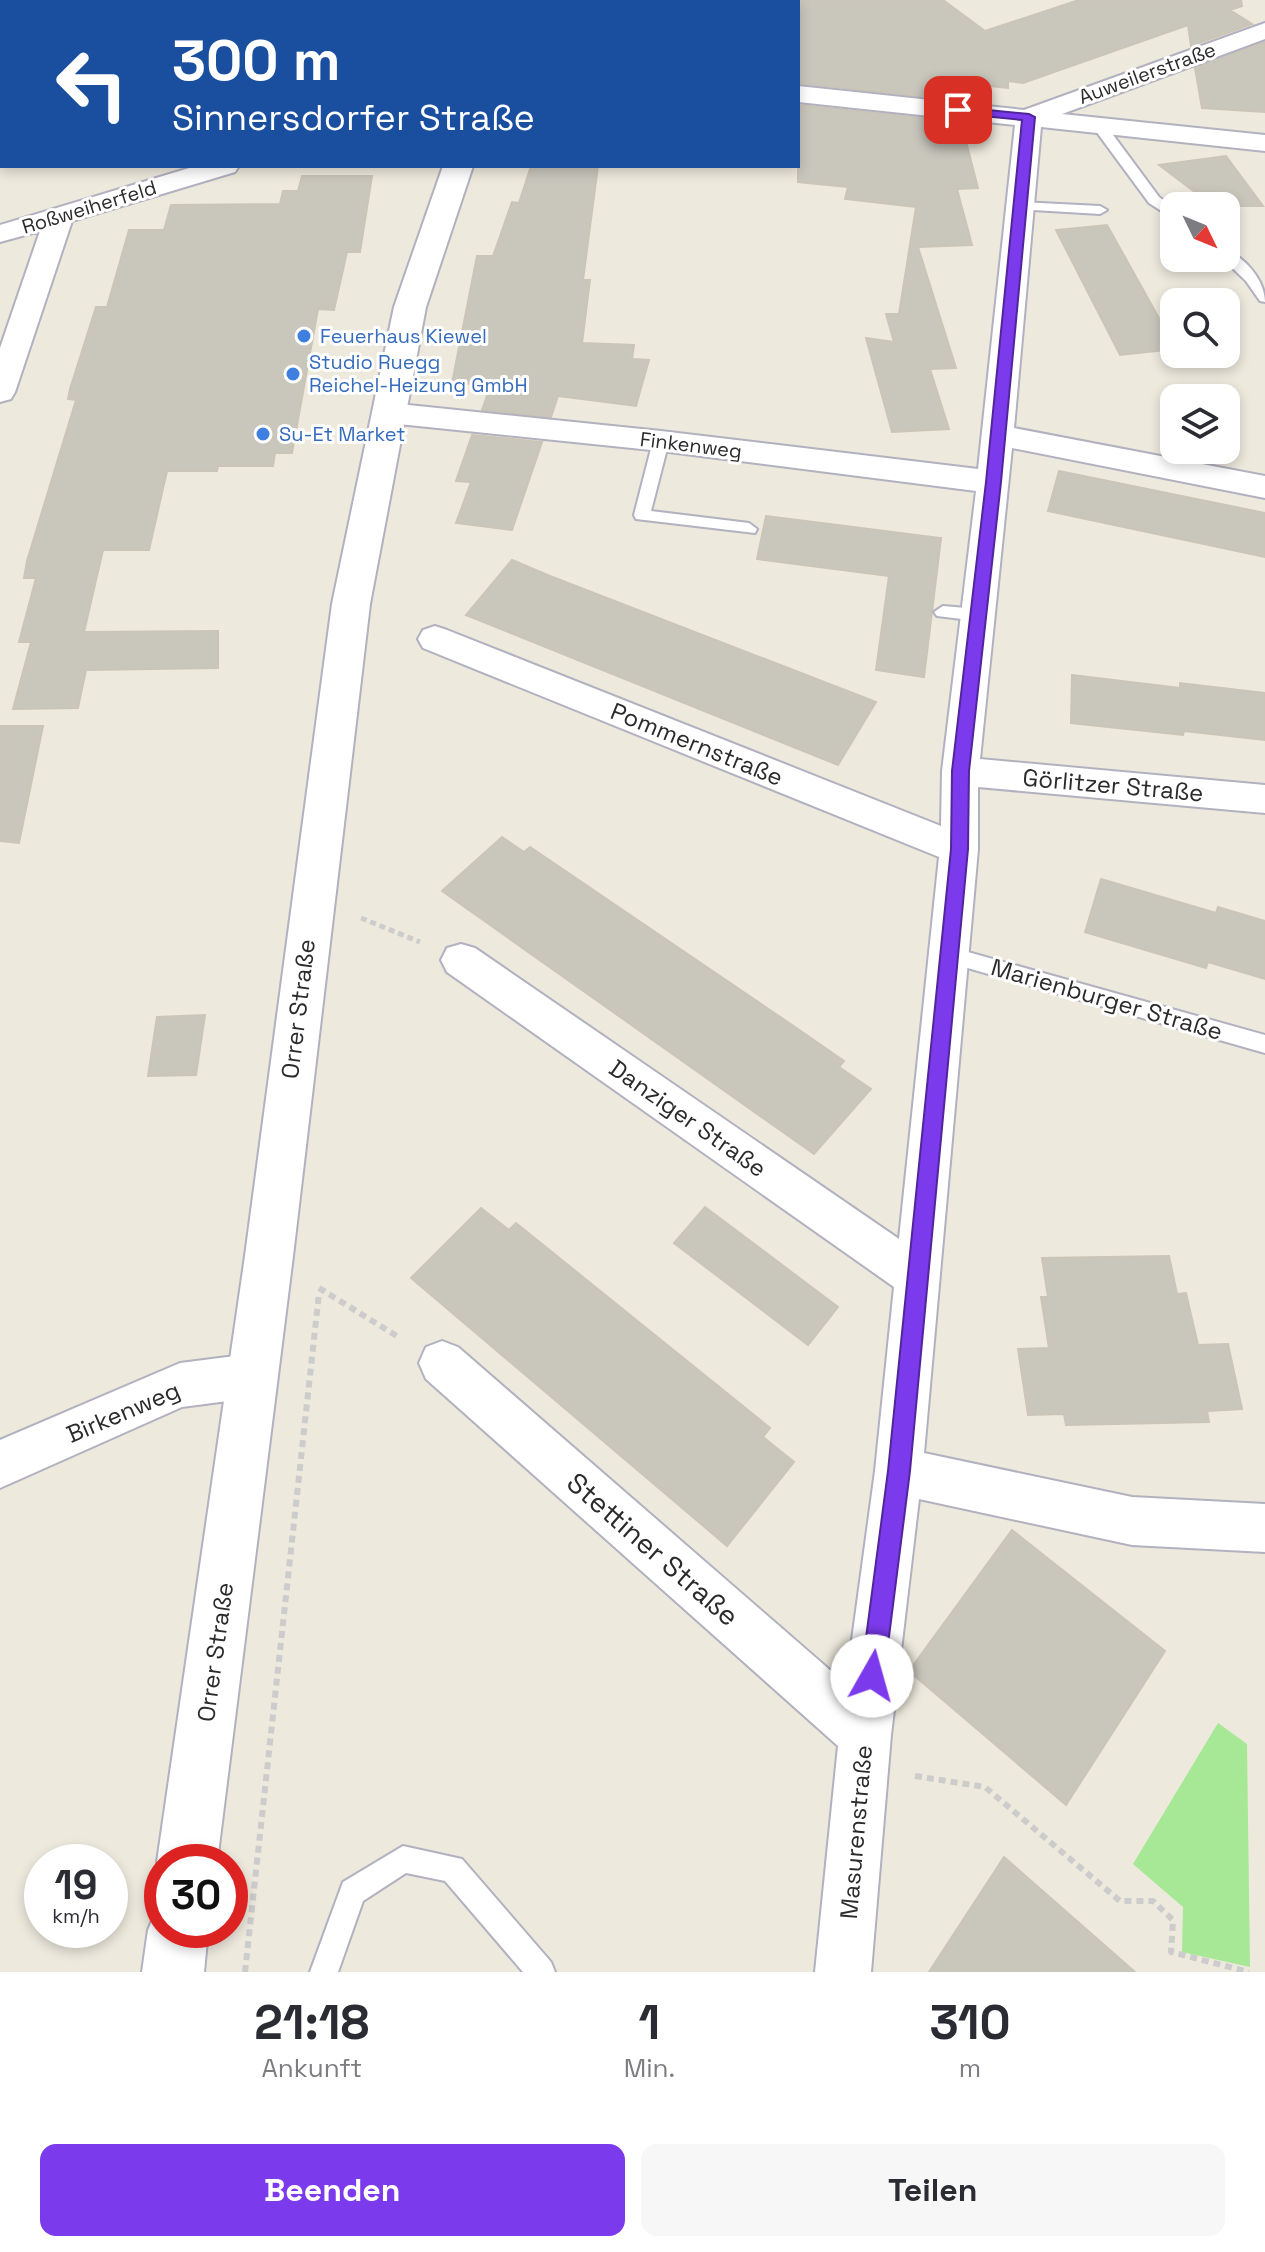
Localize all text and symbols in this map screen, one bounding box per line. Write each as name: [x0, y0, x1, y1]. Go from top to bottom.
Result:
text: 300 m: [172, 25, 341, 96]
icon: left: [40, 32, 144, 136]
street label: Auweilerstraße: [1075, 36, 1219, 110]
pin: [924, 76, 992, 144]
icon: arrive: [936, 88, 980, 132]
text: Sinnersdorfer Straße: [172, 95, 535, 141]
street label: Roßweiherfeld: [19, 174, 159, 240]
north arrow: [1160, 192, 1240, 272]
map controls: [1160, 192, 1240, 464]
button: search: [1160, 288, 1240, 368]
place label: Feuerhaus Kiewel: [320, 323, 487, 349]
marker: Feuerhaus Kiewel: [295, 327, 313, 345]
place label: Studio Ruegg Reichel-Heizung GmbH: [309, 349, 528, 398]
marker: Studio Ruegg Reichel-Heizung GmbH: [284, 365, 302, 383]
button: layers: [1160, 384, 1240, 464]
place label: Su-Et Market: [279, 421, 405, 447]
marker: Su-Et Market: [254, 425, 272, 443]
street label: Finkenweg: [638, 426, 744, 464]
street label: Pommernstraße: [606, 695, 788, 793]
street label: Görlitzer Straße: [1021, 762, 1205, 808]
street label: Orrer Straße: [274, 937, 322, 1081]
street label: Marienburger Straße: [988, 951, 1226, 1047]
street label: Danziger Straße: [603, 1052, 773, 1184]
street label: Birkenweg: [61, 1374, 185, 1450]
street label: Stettiner Straße: [559, 1464, 747, 1634]
street label: Orrer Straße: [190, 1580, 240, 1724]
position arrow: [830, 1634, 914, 1718]
street label: Masurenstraße: [833, 1744, 879, 1920]
speed limit sign: 30: [144, 1844, 248, 1948]
text: 19: [55, 1860, 97, 1911]
text: km/h: [52, 1903, 100, 1929]
text: 21:18: [254, 1992, 369, 2053]
text: 1: [639, 1992, 660, 2053]
text: 310: [929, 1992, 1011, 2053]
text: Ankunft: [261, 2051, 362, 2085]
text: Min.: [624, 2051, 675, 2085]
text: m: [959, 2051, 981, 2085]
button: Beenden: [40, 2144, 625, 2236]
button: Teilen: [641, 2144, 1225, 2236]

